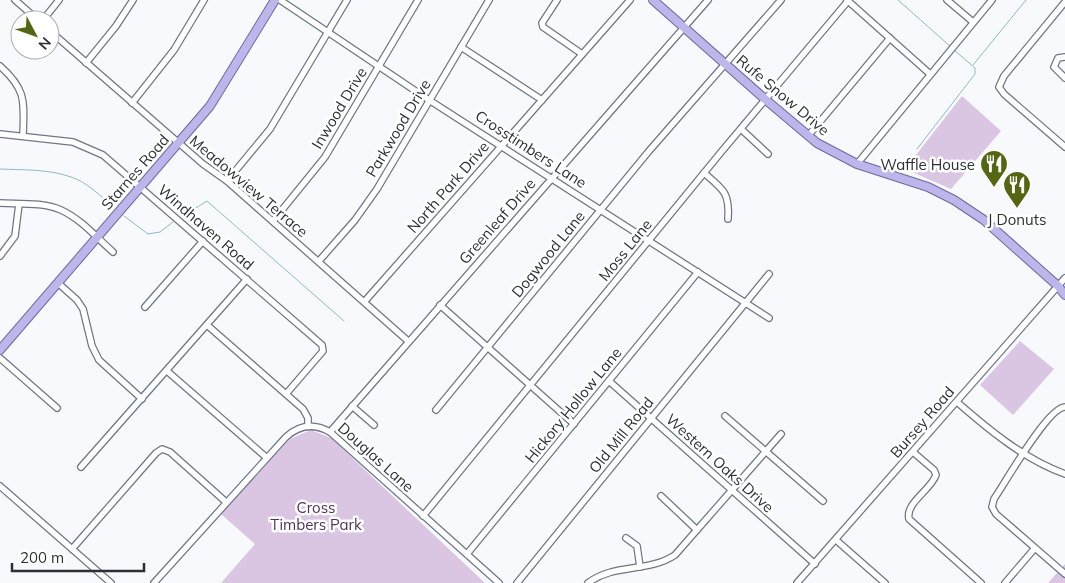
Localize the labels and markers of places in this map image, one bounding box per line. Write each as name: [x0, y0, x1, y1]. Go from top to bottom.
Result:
restaurant icon: Waffle House: [979, 149, 1009, 188]
place label: Waffle House: [880, 155, 975, 174]
restaurant icon: J Donuts: [1002, 170, 1032, 209]
place label: J Donuts: [988, 210, 1046, 229]

